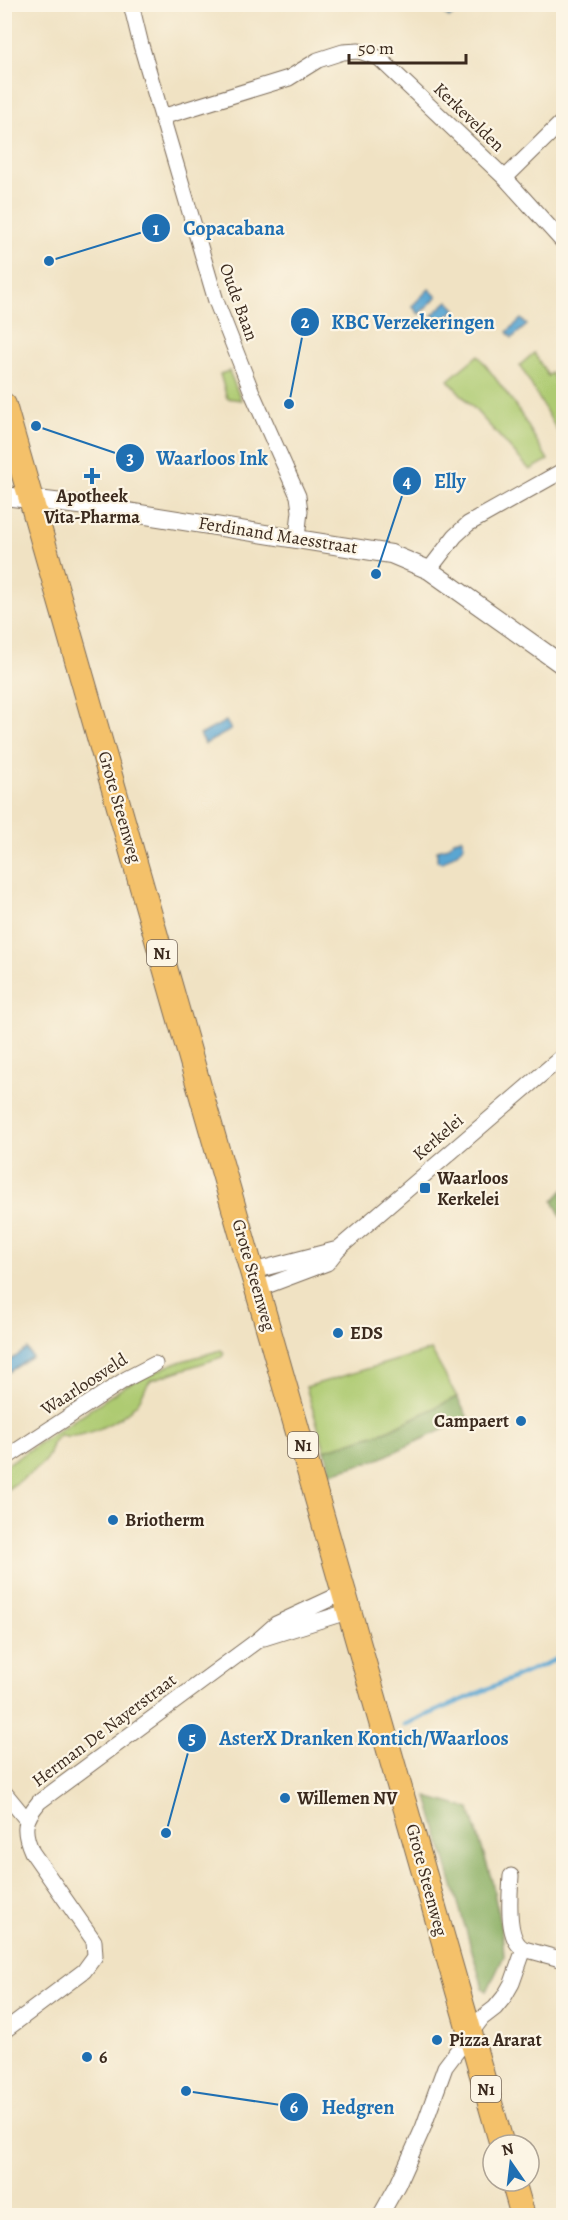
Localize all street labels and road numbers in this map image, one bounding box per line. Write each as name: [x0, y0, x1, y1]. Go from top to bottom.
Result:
street label: Kerkevelden: [428, 77, 510, 157]
street label: Oude Baan: [214, 260, 264, 344]
street label: Ferdinand Maesstraat: [197, 511, 359, 559]
street label: Grote Steenweg: [93, 748, 147, 866]
road number: N1: [147, 940, 177, 966]
street label: Kerkelei: [408, 1108, 468, 1166]
street label: Grote Steenweg: [227, 1216, 281, 1334]
street label: Waarloosveld: [35, 1347, 132, 1421]
road number: N1: [288, 1432, 318, 1458]
street label: Herman De Nayerstraat: [27, 1668, 181, 1792]
street label: Grote Steenweg: [400, 1821, 454, 1939]
road number: N1: [471, 2076, 501, 2102]

